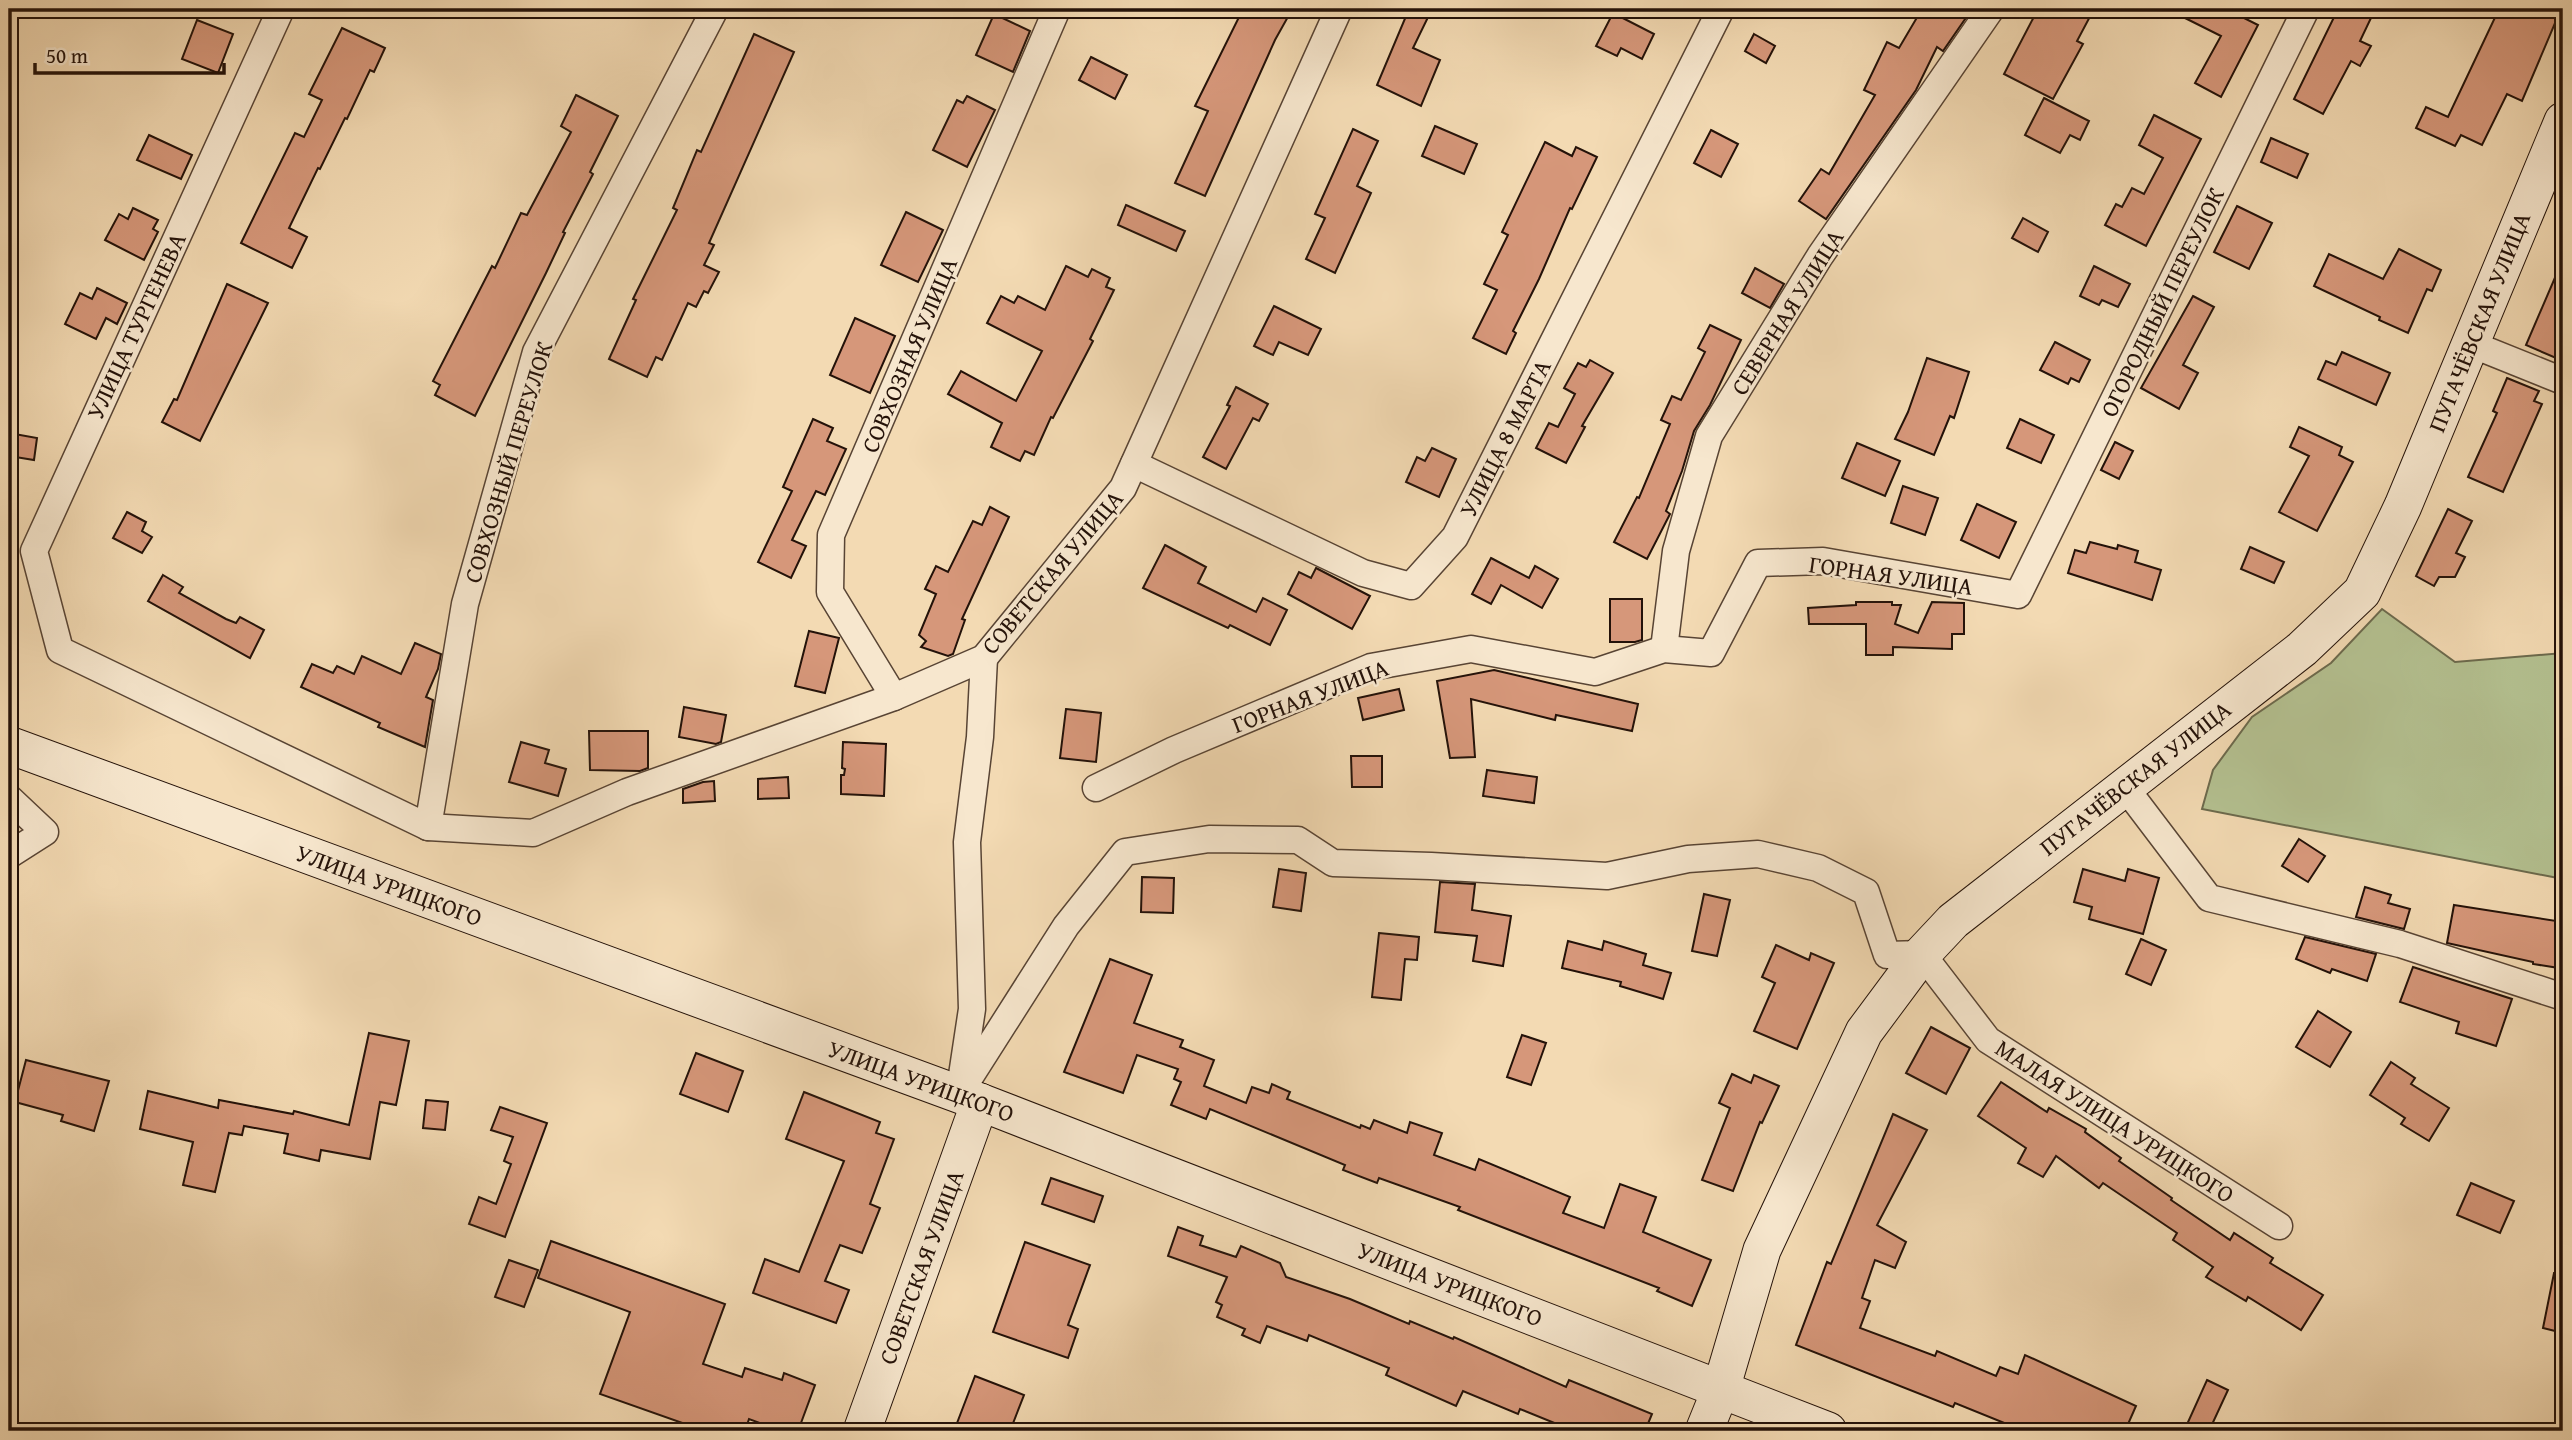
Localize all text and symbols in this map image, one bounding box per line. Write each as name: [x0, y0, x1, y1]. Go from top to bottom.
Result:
scale bar: [35, 32, 224, 76]
text: 50 m: [46, 40, 88, 71]
street label: ОГОРОДНЫЙ ПЕРЕУЛОК: [2091, 181, 2233, 423]
street label: ПУГАЧЁВСКАЯ УЛИЦА: [2419, 206, 2539, 437]
street label: СЕВЕРНАЯ УЛИЦА: [1722, 222, 1852, 402]
street label: УЛИЦА ТУРГЕНЕВА: [77, 227, 195, 425]
street label: СОВХОЗНАЯ УЛИЦА: [852, 252, 966, 458]
street label: СОВХОЗНЫЙ ПЕРЕУЛОК: [455, 337, 561, 587]
street label: УЛИЦА 8 МАРТА: [1450, 353, 1560, 523]
street label: СОВЕТСКАЯ УЛИЦА: [973, 482, 1131, 662]
street label: ГОРНАЯ УЛИЦА: [1807, 546, 1976, 604]
street label: ГОРНАЯ УЛИЦА: [1227, 650, 1394, 742]
street label: ПУГАЧЁВСКАЯ УЛИЦА: [2032, 692, 2239, 864]
street label: УЛИЦА УРИЦКОГО: [291, 835, 487, 935]
street label: МАЛАЯ УЛИЦА УРИЦКОГО: [1989, 1030, 2241, 1212]
street label: УЛИЦА УРИЦКОГО: [823, 1031, 1019, 1131]
street label: СОВЕТСКАЯ УЛИЦА: [870, 1164, 973, 1369]
street label: УЛИЦА УРИЦКОГО: [1352, 1233, 1548, 1335]

